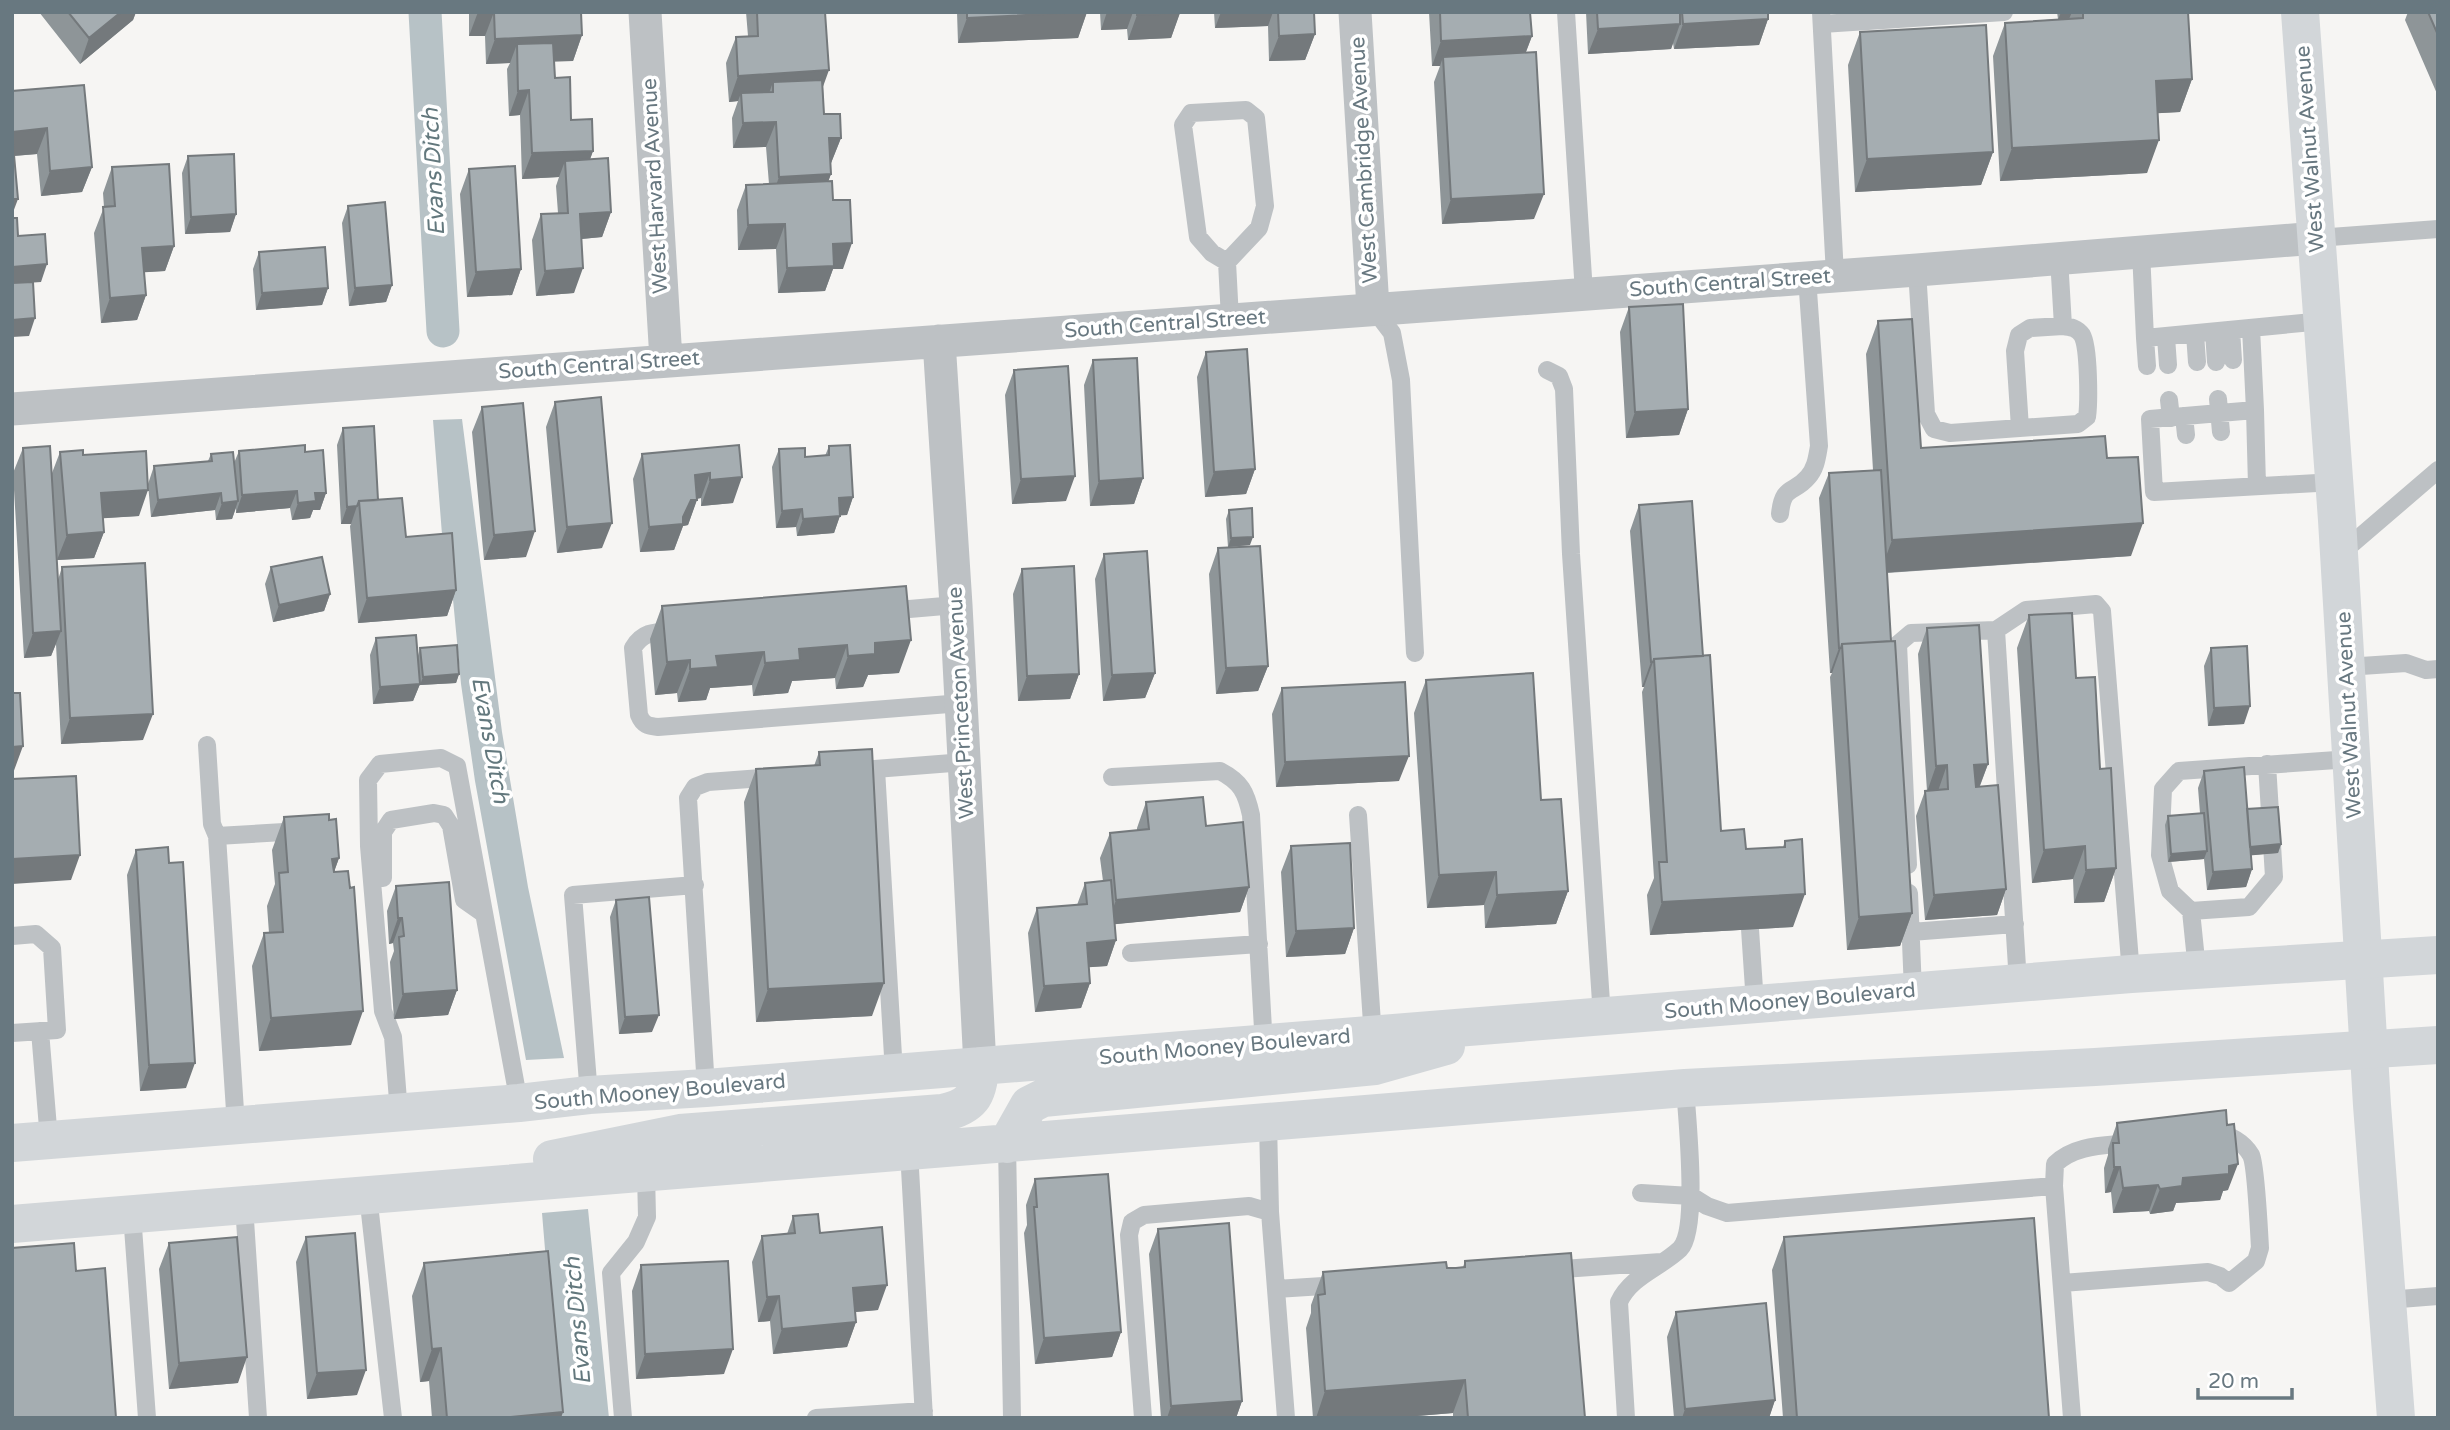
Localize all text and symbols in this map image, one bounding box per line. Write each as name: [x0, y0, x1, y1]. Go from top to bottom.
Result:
street label: West Cambridge Avenue: [1345, 36, 1383, 284]
street label: West Walnut Avenue: [2290, 45, 2330, 253]
street label: West Harvard Avenue: [637, 78, 673, 294]
water label: Evans Ditch: [417, 106, 451, 237]
street label: South Central Street: [1628, 263, 1832, 303]
street label: South Central Street: [1063, 304, 1267, 344]
street label: South Central Street: [497, 345, 701, 385]
street label: West Princeton Avenue: [942, 586, 980, 820]
street label: West Walnut Avenue: [2331, 611, 2367, 819]
water label: Evans Ditch: [465, 675, 515, 806]
street label: South Mooney Boulevard: [1663, 978, 1917, 1024]
street label: South Mooney Boulevard: [1098, 1024, 1352, 1070]
street label: South Mooney Boulevard: [533, 1069, 787, 1115]
water label: Evans Ditch: [558, 1255, 598, 1386]
scale bar: [2198, 1356, 2292, 1400]
text: 20 m: [2208, 1369, 2259, 1394]

